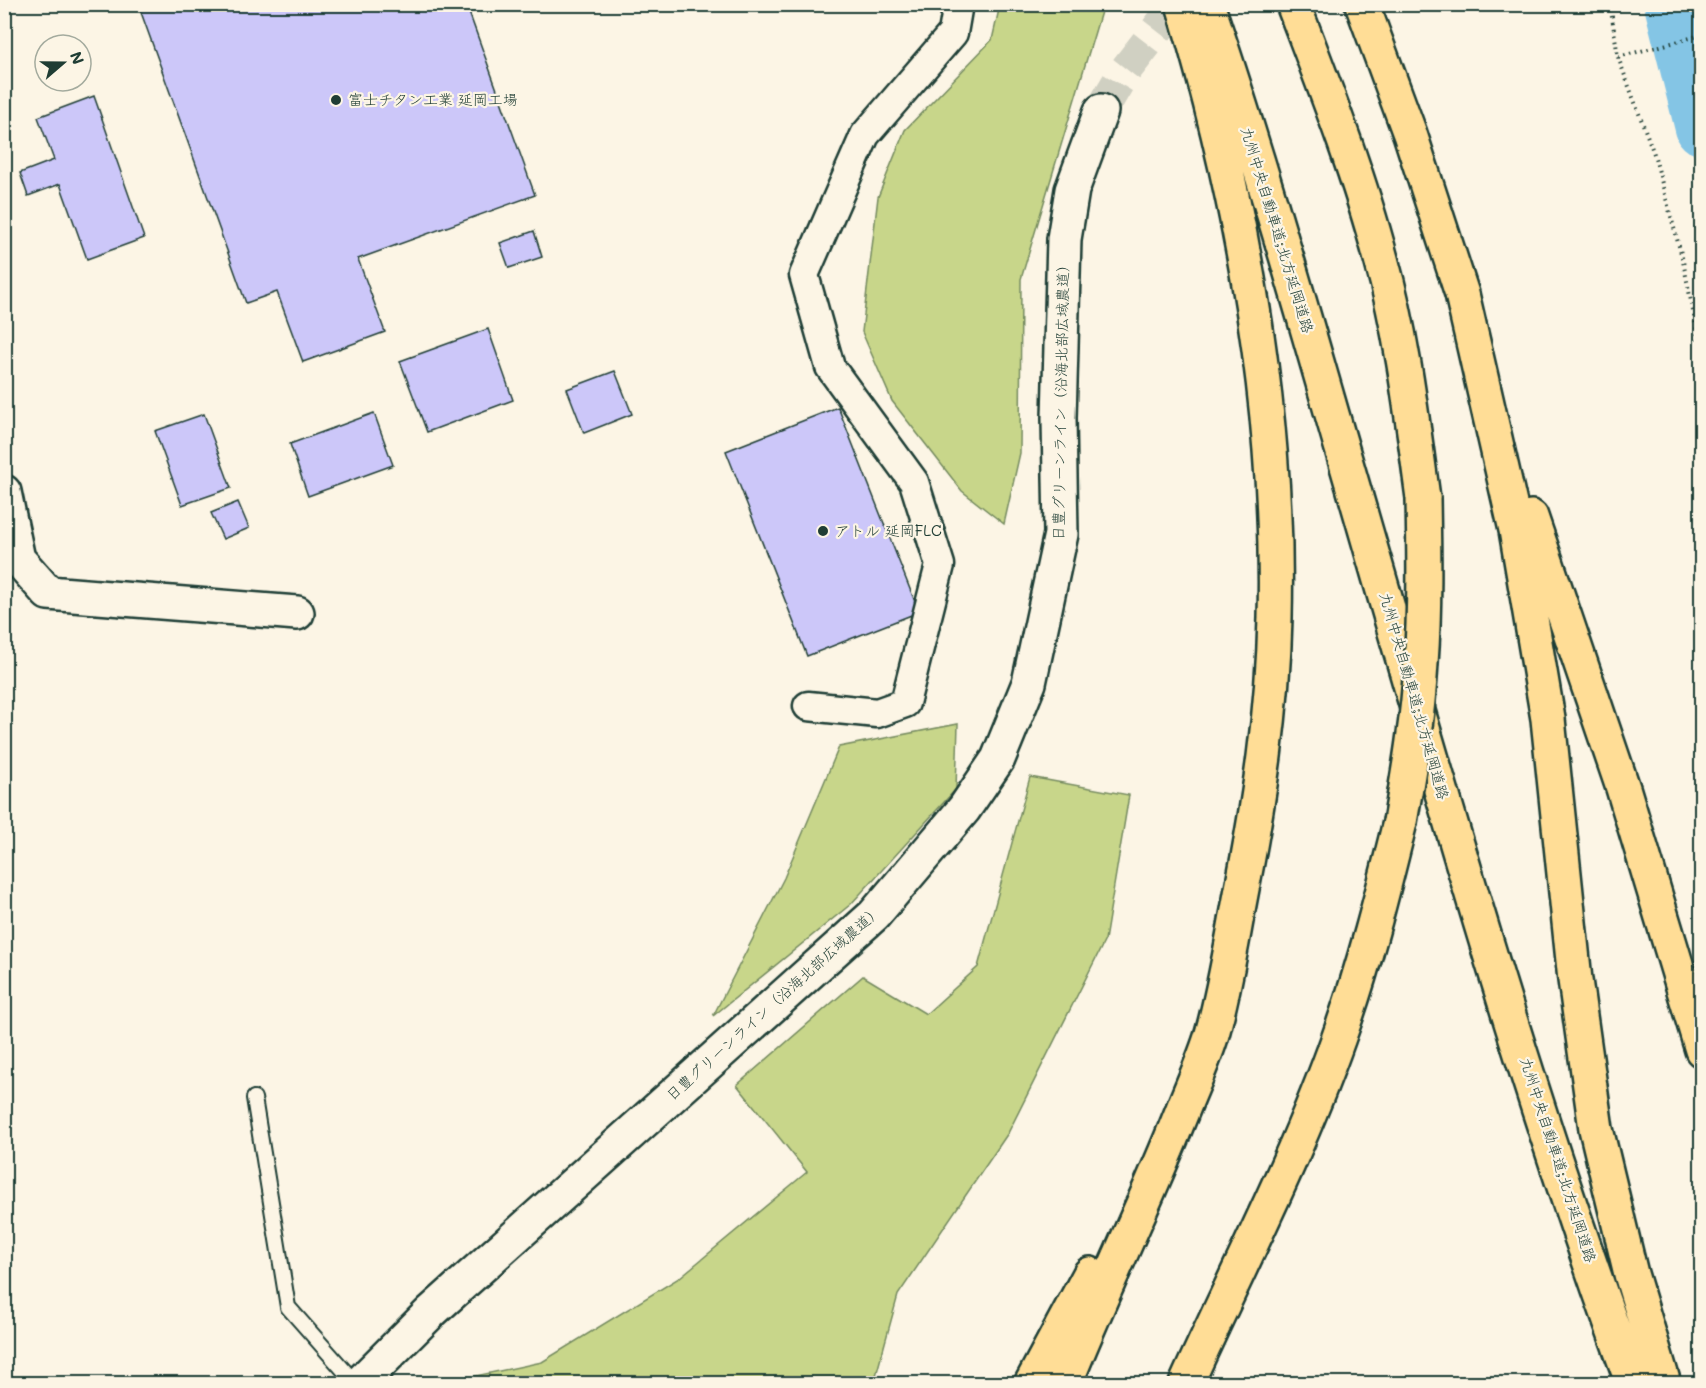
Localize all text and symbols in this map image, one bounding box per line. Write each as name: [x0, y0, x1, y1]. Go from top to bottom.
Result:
north arrow: [33, 33, 93, 93]
text: N: [66, 48, 90, 67]
place label: 富士チタン工業 延岡工場: [348, 89, 518, 109]
marker: 富士チタン工業 延岡工場: [329, 93, 343, 107]
street label: 九州中央自動車道;北方延岡道路: [1237, 124, 1319, 335]
street label: 日豊グリーンライン（沿海北部広域農道）: [1048, 257, 1072, 541]
place label: アトル 延岡FLC: [835, 520, 942, 540]
marker: アトル 延岡FLC: [816, 524, 830, 538]
street label: 九州中央自動車道;北方延岡道路: [1376, 590, 1454, 802]
street label: 日豊グリーンライン（沿海北部広域農道）: [661, 900, 885, 1105]
street label: 九州中央自動車道;北方延岡道路: [1516, 1054, 1602, 1265]

